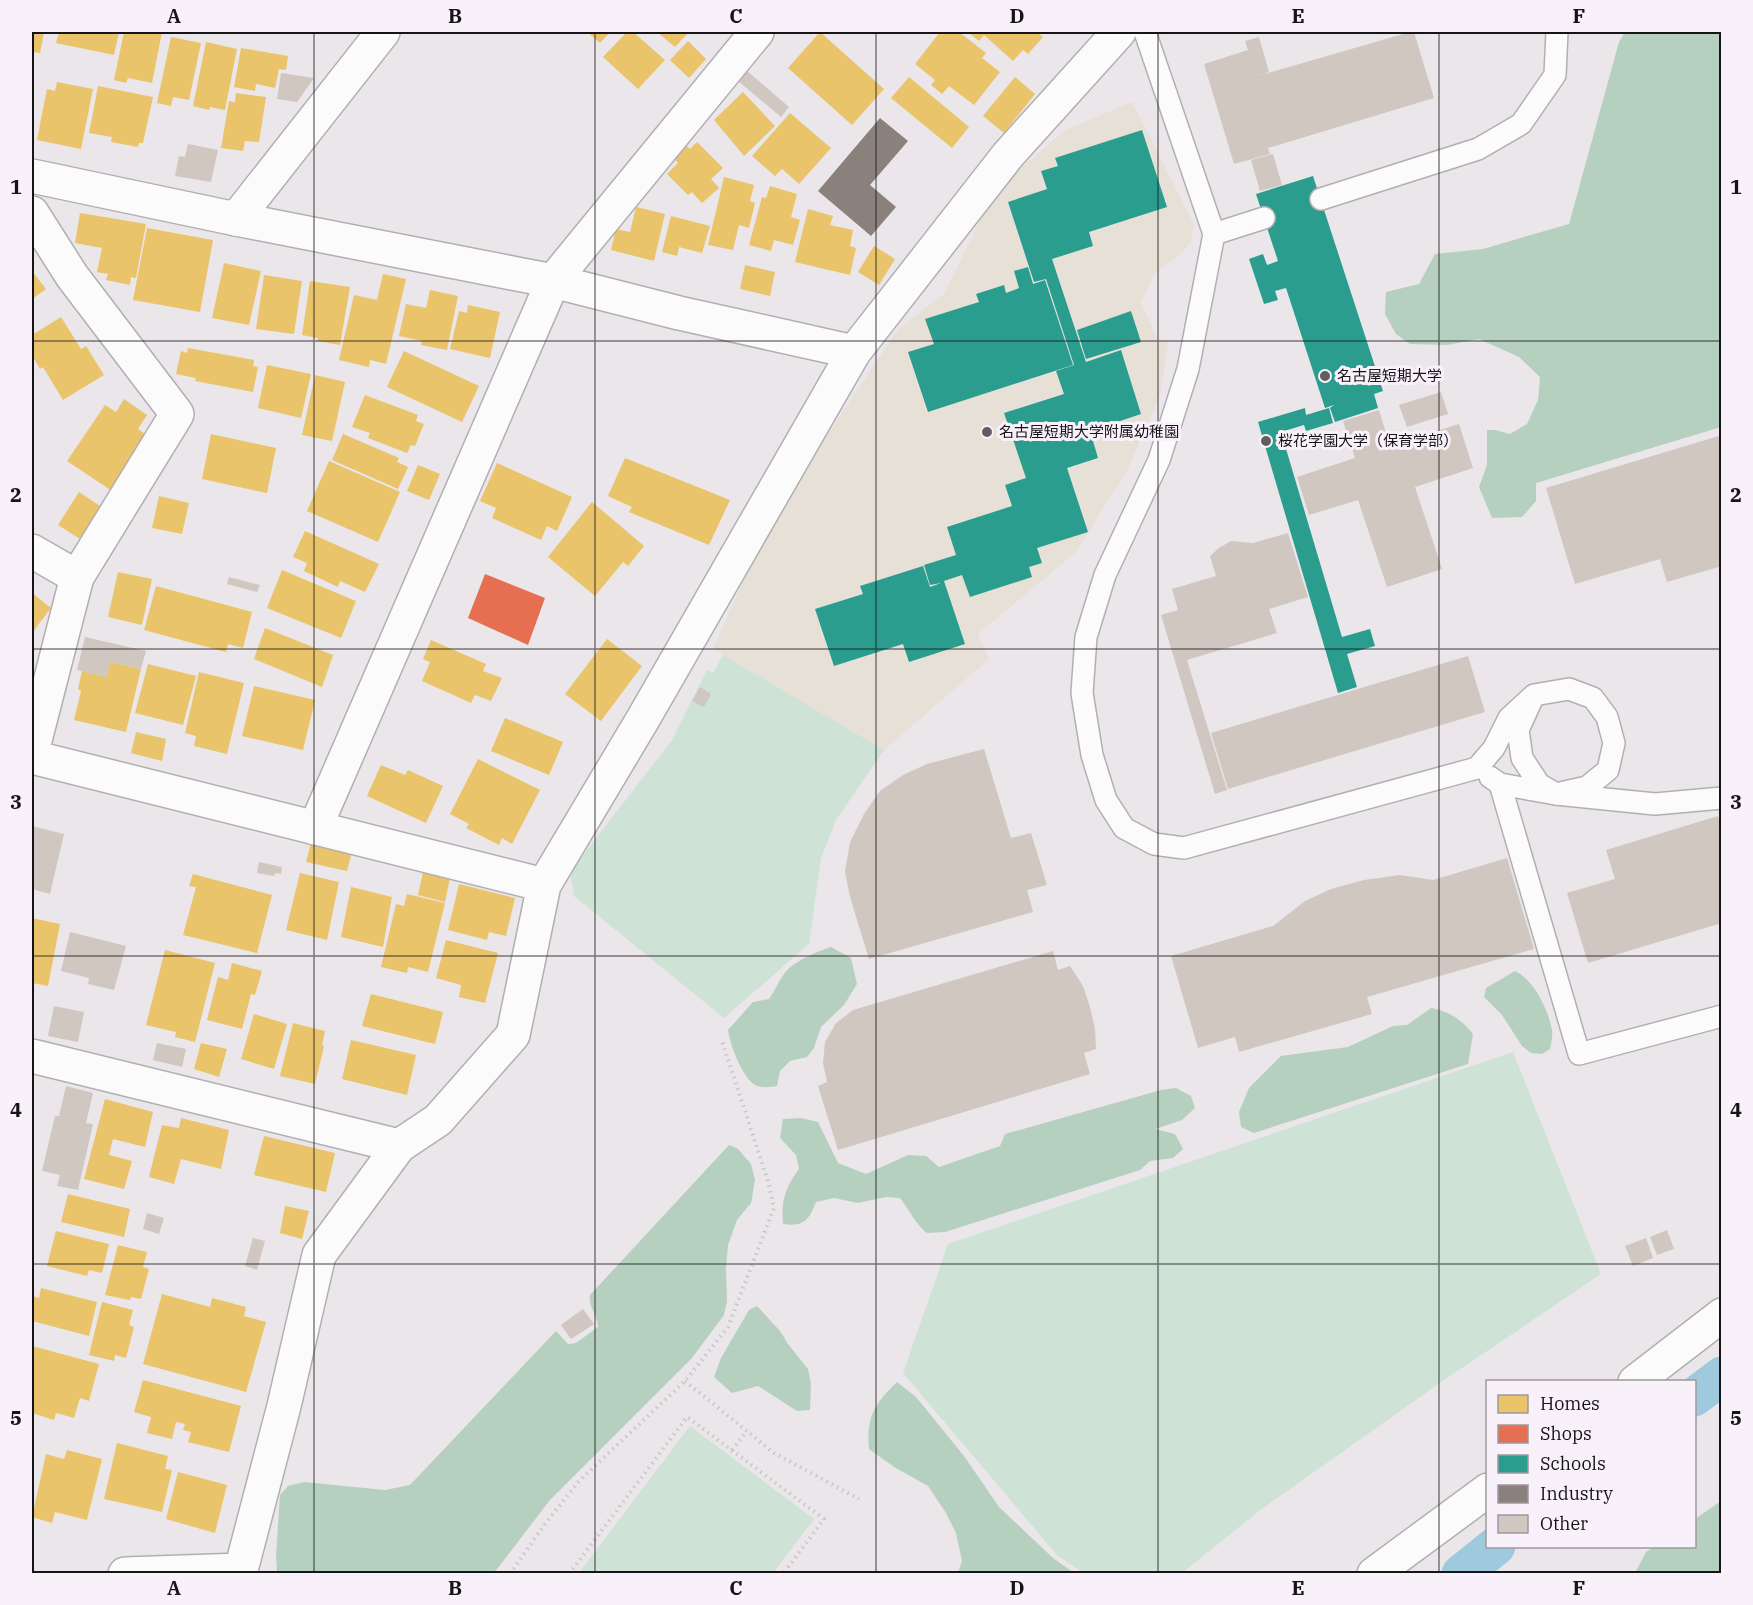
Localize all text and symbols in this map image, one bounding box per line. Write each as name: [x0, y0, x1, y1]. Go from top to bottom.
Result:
text: A: [167, 2, 181, 29]
text: B: [448, 2, 462, 29]
text: C: [729, 2, 743, 29]
text: D: [1009, 2, 1025, 29]
text: E: [1291, 2, 1305, 29]
text: F: [1573, 2, 1585, 29]
text: 1: [10, 173, 22, 200]
text: 1: [1730, 173, 1742, 200]
place label: 名古屋短期大学: [1337, 366, 1442, 385]
marker: 名古屋短期大学: [1318, 369, 1332, 383]
place label: 名古屋短期大学附属幼稚園: [999, 422, 1179, 441]
marker: 名古屋短期大学附属幼稚園: [980, 425, 994, 439]
place label: 桜花学園大学（保育学部）: [1278, 431, 1458, 450]
marker: 桜花学園大学（保育学部）: [1259, 434, 1273, 448]
text: 2: [10, 481, 22, 508]
text: 2: [1730, 481, 1742, 508]
text: 3: [10, 788, 22, 815]
text: 3: [1730, 788, 1742, 815]
text: 4: [10, 1096, 22, 1123]
text: 4: [1730, 1096, 1742, 1123]
legend: [1486, 1380, 1696, 1548]
text: Homes: [1540, 1392, 1600, 1415]
text: 5: [10, 1404, 22, 1431]
text: 5: [1730, 1404, 1742, 1431]
text: Shops: [1540, 1422, 1592, 1445]
text: Schools: [1540, 1452, 1606, 1475]
text: Industry: [1540, 1482, 1613, 1505]
text: Other: [1540, 1512, 1588, 1535]
text: A: [167, 1574, 181, 1601]
text: B: [448, 1574, 462, 1601]
text: C: [729, 1574, 743, 1601]
text: D: [1009, 1574, 1025, 1601]
text: E: [1291, 1574, 1305, 1601]
text: F: [1573, 1574, 1585, 1601]

